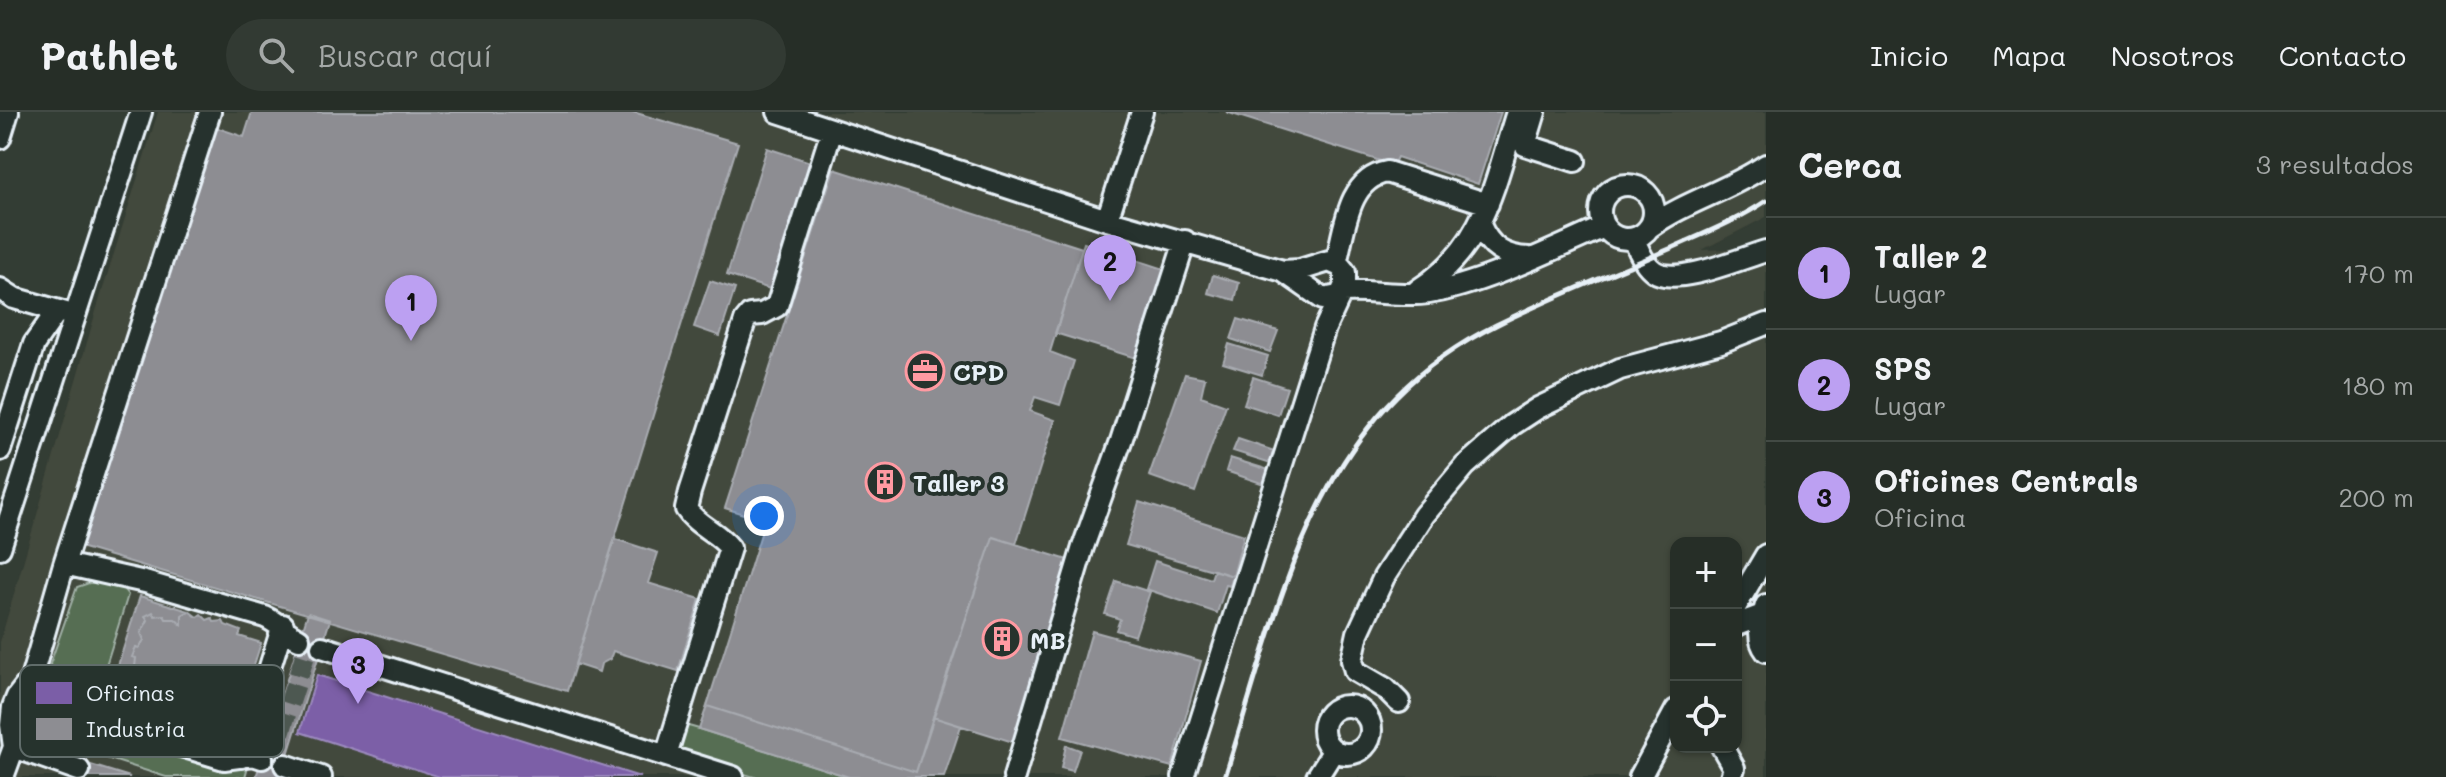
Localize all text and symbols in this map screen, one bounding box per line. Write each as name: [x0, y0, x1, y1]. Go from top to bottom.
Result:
search box: [226, 19, 786, 91]
text: Pathlet: [40, 30, 178, 80]
icon: search: [254, 33, 298, 77]
text: Buscar aquí: [318, 35, 492, 75]
text: Inicio: [1870, 37, 1948, 73]
text: Mapa: [1992, 37, 2067, 73]
text: Nosotros: [2111, 37, 2235, 73]
text: Contacto: [2279, 37, 2406, 73]
text: Cerca: [1798, 142, 1902, 187]
text: 3 resultados: [2256, 147, 2414, 181]
pin: 2: [1084, 235, 1136, 301]
text: Taller 2: [1874, 236, 1987, 276]
text: 1: [1818, 256, 1830, 290]
text: 170 m: [2343, 256, 2414, 290]
pin: 1: [385, 275, 437, 341]
text: Lugar: [1874, 276, 1946, 310]
text: SPS: [1874, 348, 1932, 388]
office icon: CPD: [904, 350, 946, 392]
place label: CPD: [953, 356, 1004, 387]
text: 2: [1817, 368, 1831, 402]
text: 180 m: [2342, 368, 2414, 402]
text: Lugar: [1874, 388, 1946, 422]
text: Oficines Centrals: [1874, 460, 2138, 500]
building icon: Taller 3: [864, 461, 906, 503]
place label: Taller 3: [913, 467, 1005, 498]
text: 3: [1816, 480, 1832, 514]
text: 200 m: [2338, 480, 2414, 514]
your location: [744, 496, 784, 536]
text: Oficina: [1874, 500, 1967, 534]
map controls: [1670, 537, 1742, 753]
button: +: [1670, 537, 1742, 609]
button: −: [1670, 609, 1742, 681]
building icon: MB: [981, 618, 1023, 660]
place label: MB: [1030, 624, 1066, 655]
pin: 3: [332, 638, 384, 704]
legend: [20, 665, 284, 757]
text: Oficinas: [86, 678, 175, 707]
button: locate: [1670, 681, 1742, 753]
text: Industria: [86, 714, 186, 743]

